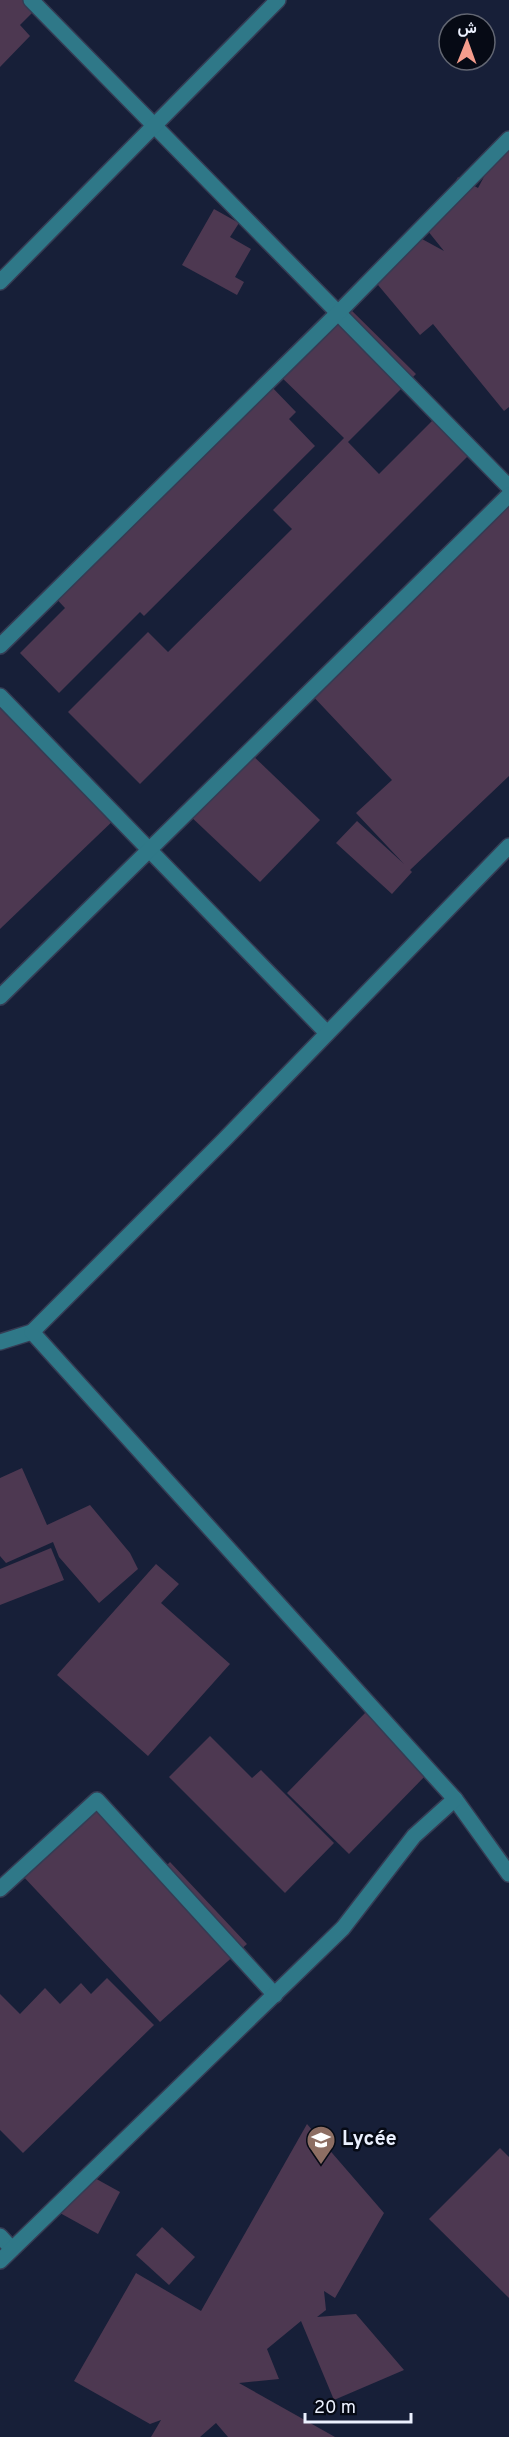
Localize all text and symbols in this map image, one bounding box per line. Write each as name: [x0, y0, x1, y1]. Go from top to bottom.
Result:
north arrow: [437, 12, 497, 72]
text: ش: [457, 19, 477, 39]
school or university icon: Lycée: [305, 2124, 337, 2166]
place label: Lycée: [342, 2127, 397, 2153]
scale bar: [305, 2386, 412, 2424]
text: 20 m: [314, 2397, 356, 2420]

